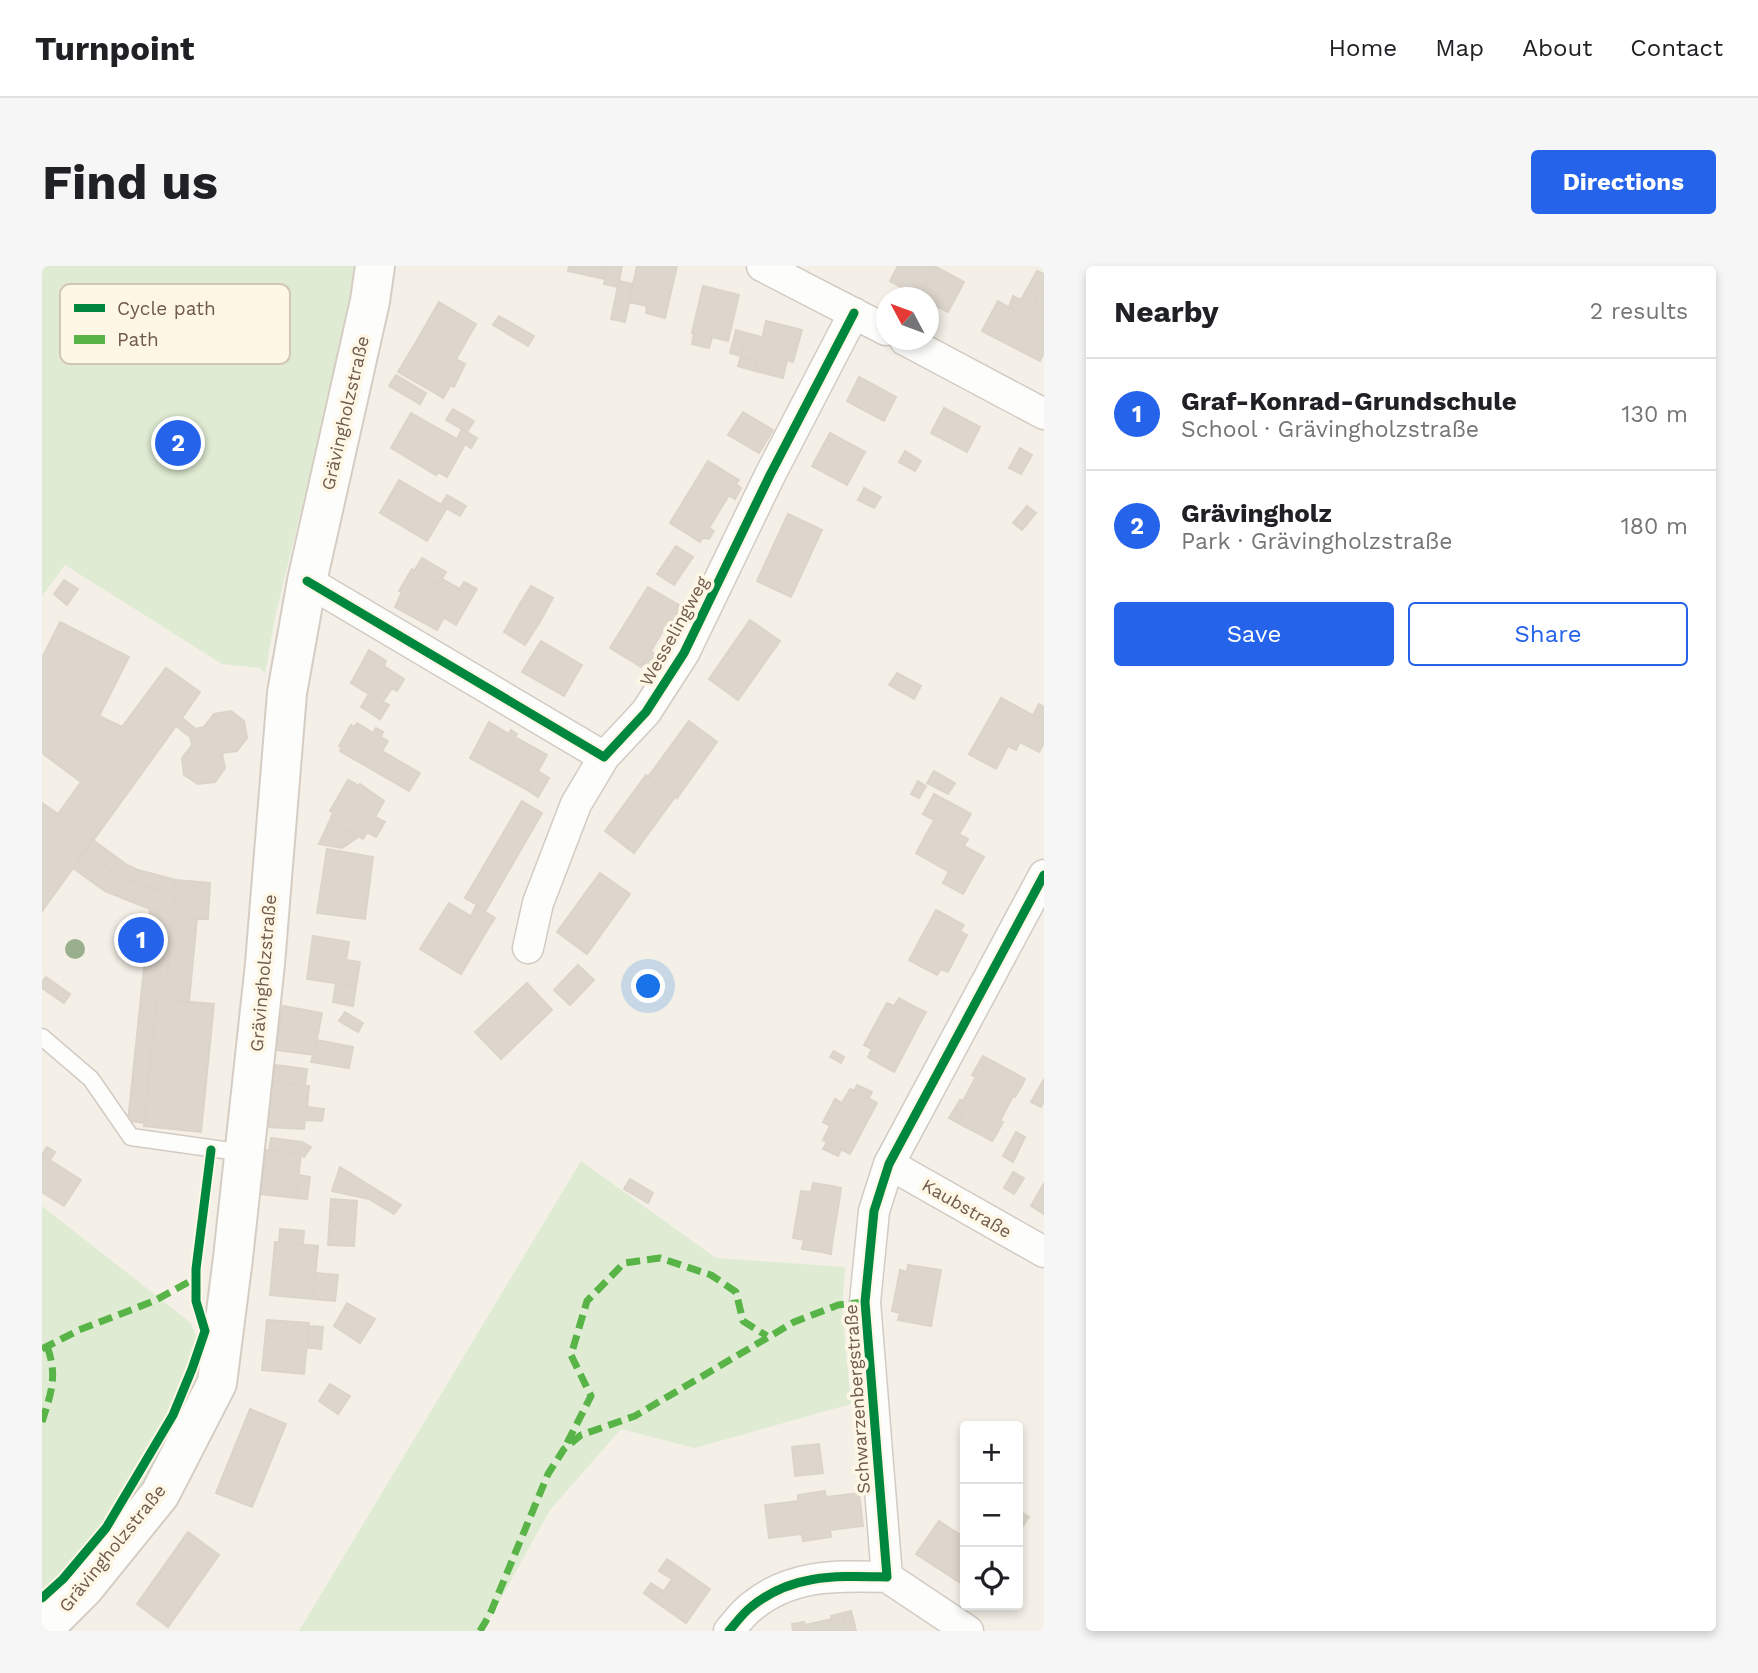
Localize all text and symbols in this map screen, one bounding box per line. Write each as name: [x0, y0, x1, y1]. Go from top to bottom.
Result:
text: Turnpoint: [35, 29, 194, 68]
text: Home: [1329, 34, 1397, 62]
text: Map: [1435, 34, 1484, 62]
text: About: [1522, 34, 1592, 62]
text: Contact: [1630, 34, 1723, 62]
button: Directions: [1531, 150, 1716, 214]
text: Find us: [42, 153, 218, 211]
legend: [60, 284, 290, 364]
north arrow: [876, 287, 939, 350]
text: Nearby: [1114, 294, 1219, 329]
text: Cycle path: [117, 297, 216, 320]
text: 2 results: [1590, 298, 1688, 325]
text: Path: [117, 328, 159, 351]
street label: Grävingholzstraße: [317, 334, 373, 492]
text: Graf-Konrad-Grundschule: [1181, 386, 1517, 416]
text: 1: [1132, 401, 1142, 428]
text: 130 m: [1622, 401, 1688, 428]
text: School · Grävingholzstraße: [1181, 416, 1479, 443]
pin: 2: [155, 417, 201, 469]
text: Grävingholz: [1181, 498, 1332, 528]
text: 2: [1130, 513, 1144, 540]
text: 180 m: [1621, 513, 1688, 540]
text: Park · Grävingholzstraße: [1181, 528, 1452, 555]
street label: Wesselingweg: [635, 572, 713, 689]
button: Save: [1114, 602, 1394, 666]
button: Share: [1408, 602, 1688, 666]
street label: Grävingholzstraße: [246, 894, 280, 1052]
pin: 1: [118, 914, 164, 966]
your location: [631, 969, 665, 1003]
street label: Kaubstraße: [918, 1174, 1016, 1242]
street label: Schwarzenbergstraße: [840, 1304, 874, 1494]
map controls: [960, 1421, 1023, 1610]
button: +: [960, 1421, 1023, 1484]
street label: Grävingholzstraße: [54, 1480, 170, 1616]
button: −: [960, 1484, 1023, 1547]
button: locate: [960, 1547, 1023, 1610]

